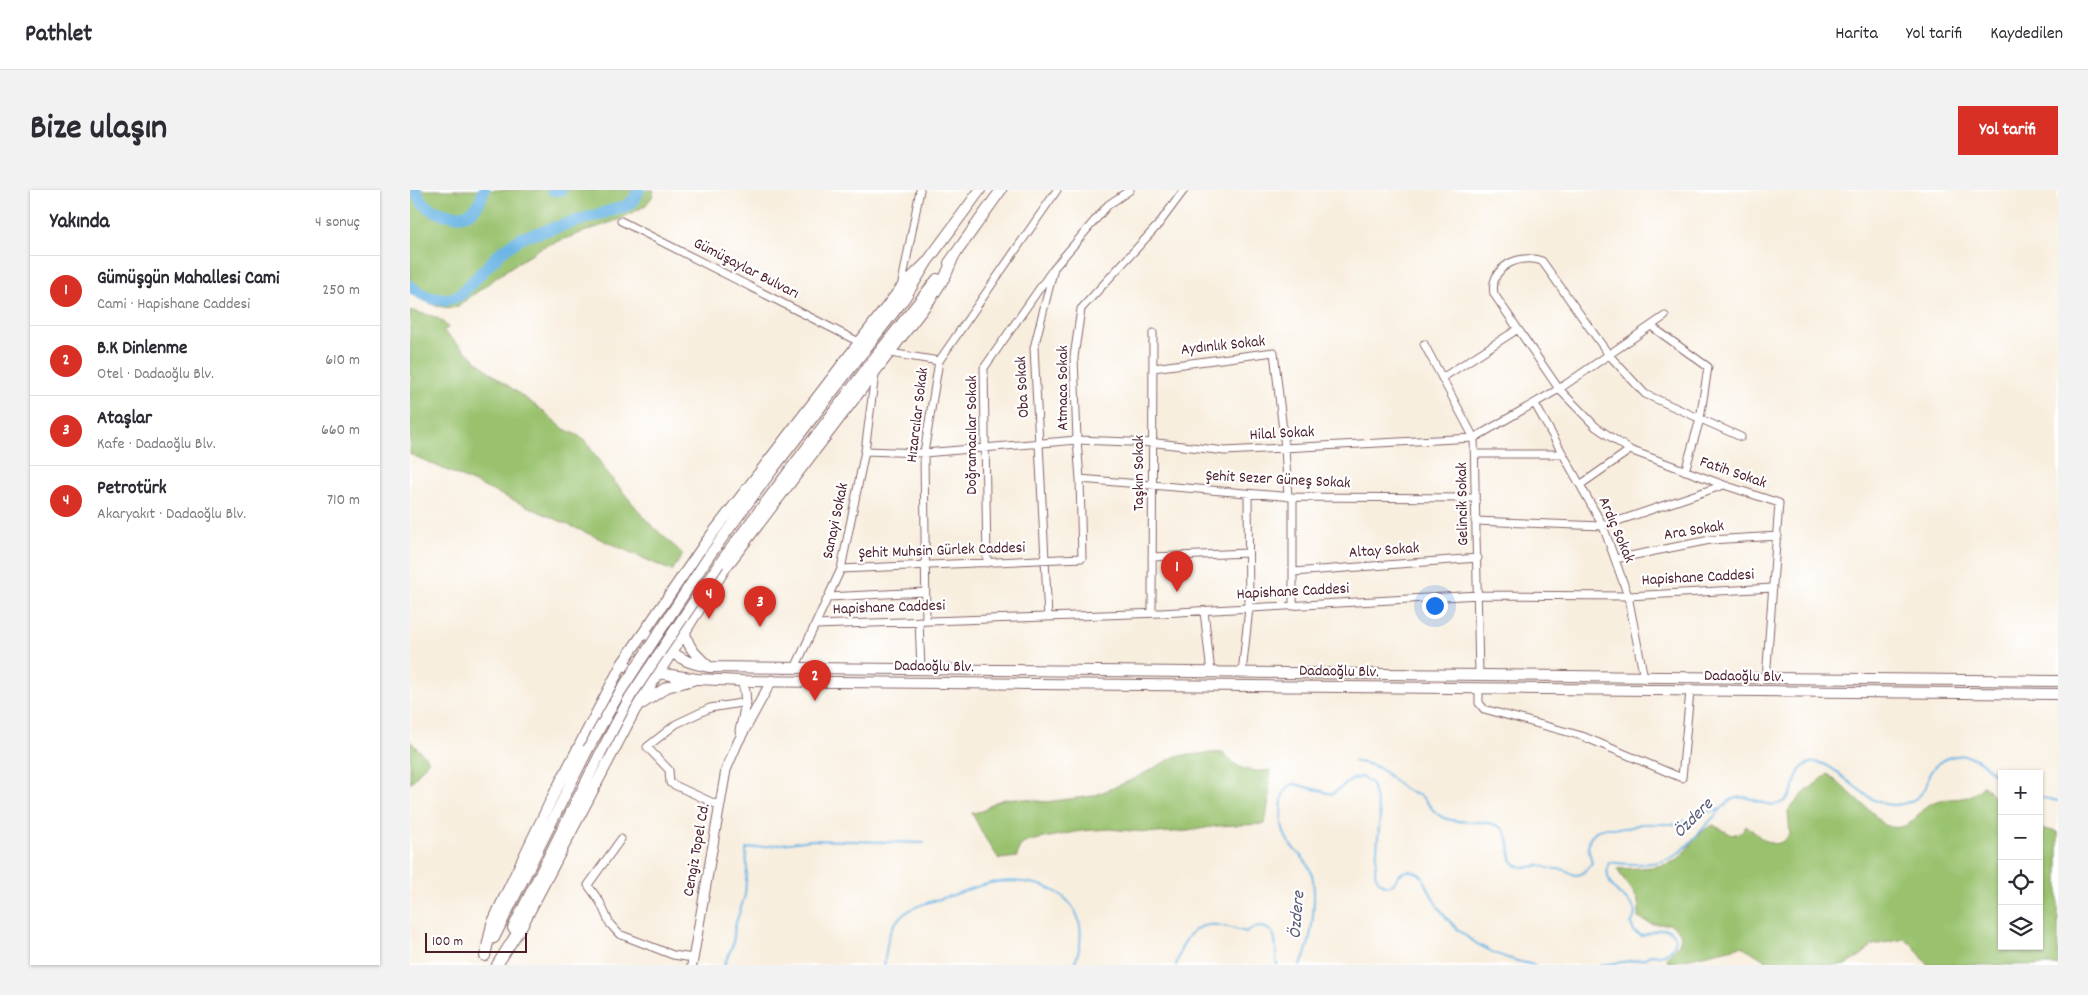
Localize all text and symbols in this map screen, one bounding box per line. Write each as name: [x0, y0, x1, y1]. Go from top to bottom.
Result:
text: Pathlet: [25, 18, 92, 52]
text: Harita: [1835, 22, 1878, 47]
text: Yol tarifi: [1906, 22, 1962, 47]
text: Kaydedilen: [1990, 22, 2063, 47]
text: Bize ulaşın: [30, 105, 167, 155]
button: Yol tarifi: [1958, 106, 2058, 155]
text: Yakında: [50, 208, 109, 238]
text: 4 sonuç: [315, 211, 360, 234]
street label: Gümüşaylar Bulvarı: [689, 232, 803, 306]
text: Gümüşgün Mahallesi Cami: [97, 266, 280, 293]
text: 1: [64, 279, 68, 302]
text: 250 m: [322, 279, 360, 302]
text: Cami · Hapishane Caddesi: [97, 293, 250, 316]
street label: Aydınlık Sokak: [1180, 330, 1266, 362]
text: B.K Dinlenme: [97, 336, 187, 363]
street label: Atmaca Sokak: [1052, 345, 1075, 431]
text: 2: [63, 349, 70, 372]
text: 610 m: [325, 349, 360, 372]
street label: Oba Sokak: [1010, 355, 1036, 419]
text: Otel · Dadaoğlu Blv.: [97, 363, 214, 386]
street label: Hızarcılar Sokak: [901, 366, 935, 464]
street label: Doğramacılar Sokak: [961, 375, 984, 495]
text: Ataşlar: [97, 406, 152, 433]
text: 3: [62, 419, 70, 442]
text: 660 m: [321, 419, 360, 442]
street label: Hilal Sokak: [1249, 421, 1315, 447]
text: Kafe · Dadaoğlu Blv.: [97, 433, 216, 456]
street label: Taşkın Sokak: [1128, 435, 1151, 511]
street label: Fatih Sokak: [1697, 451, 1769, 495]
street label: Gelincik Sokak: [1451, 462, 1475, 546]
street label: Şehit Sezer Güneş Sokak: [1205, 465, 1351, 495]
text: Petrotürk: [97, 476, 167, 503]
street label: Sanayi Sokak: [817, 481, 855, 561]
text: 4: [63, 489, 69, 512]
text: 710 m: [327, 489, 360, 512]
street label: Ardıç Sokak: [1592, 493, 1640, 567]
text: Akaryakıt · Dadaoğlu Blv.: [97, 503, 246, 526]
street label: Ara Sokak: [1662, 515, 1726, 547]
street label: Şehit Muhsin Gürlek Caddesi: [858, 537, 1026, 565]
street label: Altay Sokak: [1348, 537, 1420, 565]
pin: 1: [1161, 551, 1193, 592]
street label: Hapishane Caddesi: [1641, 564, 1755, 592]
pin: 4: [693, 578, 725, 619]
street label: Hapishane Caddesi: [1236, 578, 1350, 606]
pin: 3: [744, 586, 776, 627]
your location: [1422, 593, 1448, 619]
street label: Hapishane Caddesi: [832, 595, 946, 621]
street label: Dadaoğlu Blv.: [894, 655, 974, 679]
pin: 2: [799, 660, 831, 701]
street label: Dadaoğlu Blv.: [1299, 660, 1379, 684]
street label: Dadaoğlu Blv.: [1704, 665, 1784, 689]
map controls: [1998, 770, 2043, 950]
button: +: [1998, 770, 2043, 815]
water label: Özdere: [1668, 793, 1720, 845]
street label: Cengiz Topel Cd.: [678, 802, 716, 898]
button: −: [1998, 815, 2043, 860]
button: locate: [1998, 860, 2043, 905]
water label: Özdere: [1283, 889, 1313, 940]
button: layers: [1998, 905, 2043, 950]
scale bar: [425, 930, 528, 953]
text: 100 m: [432, 932, 463, 952]

